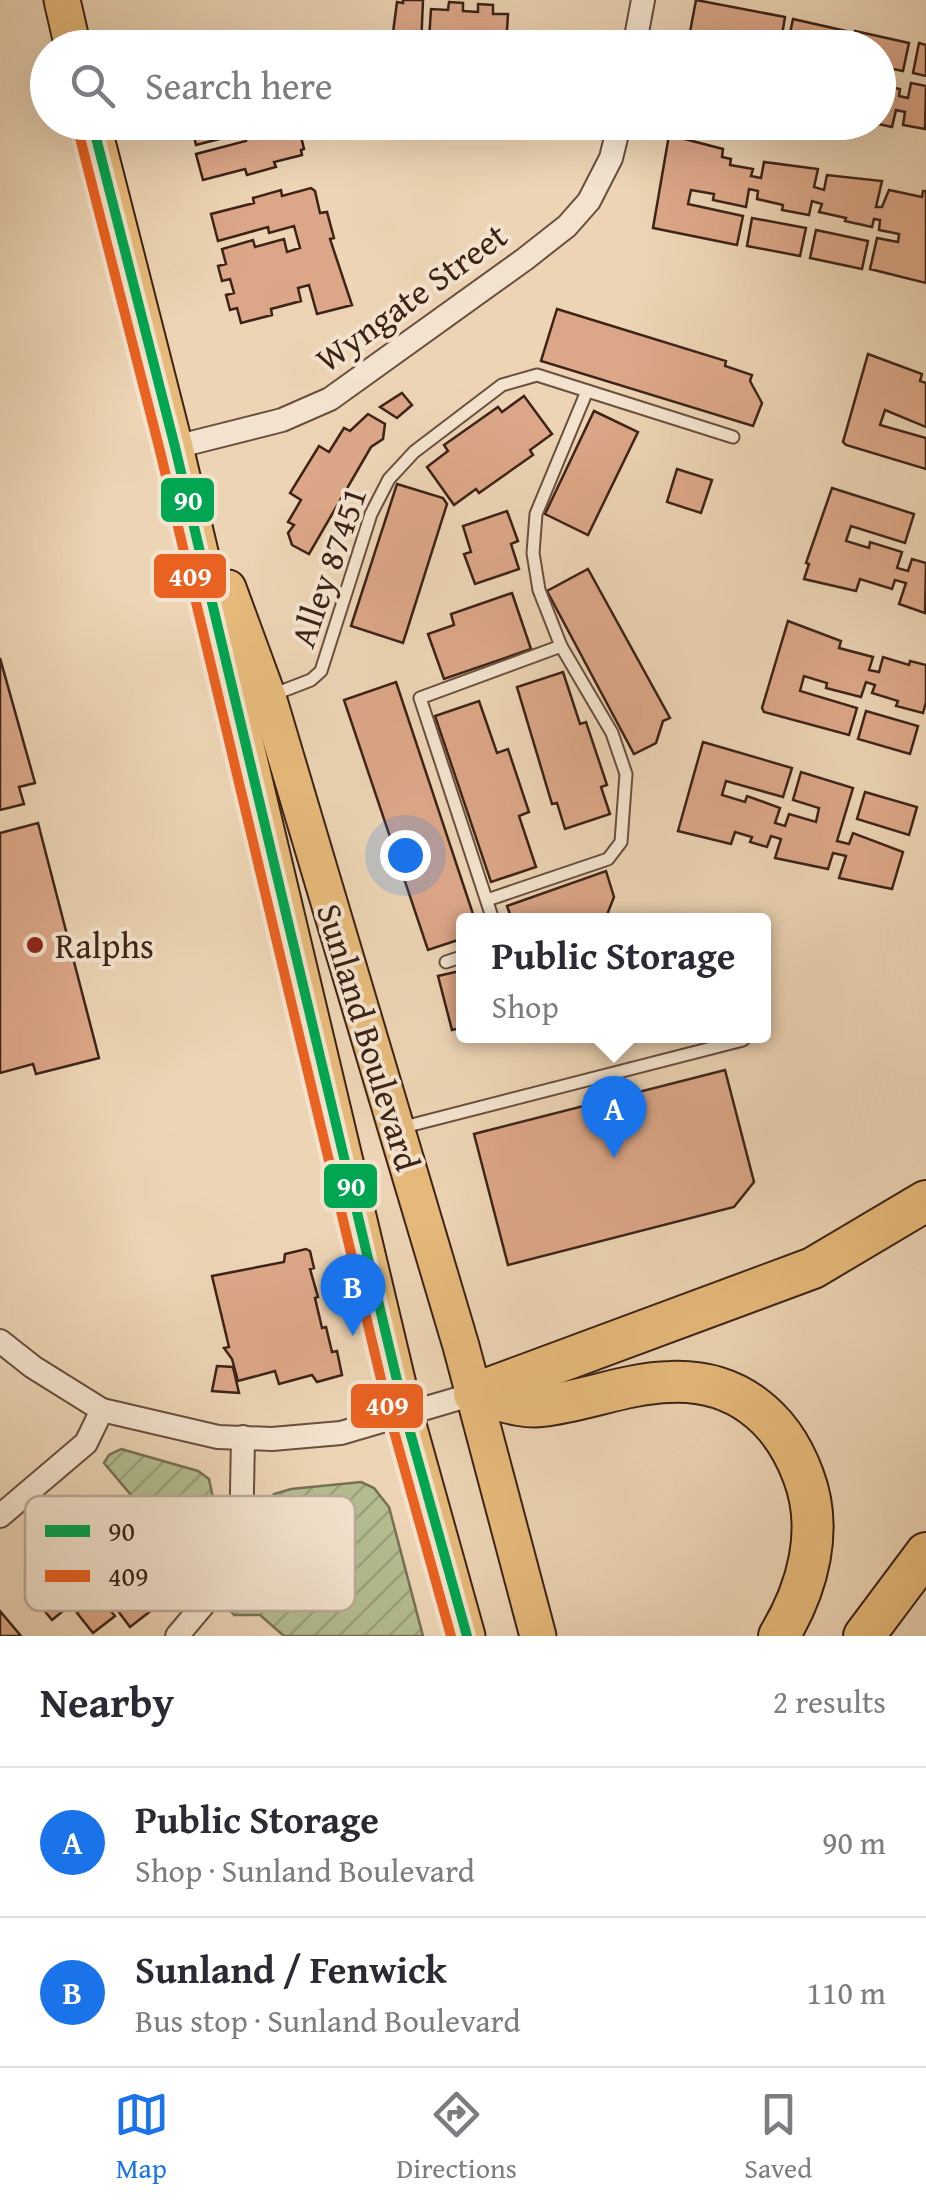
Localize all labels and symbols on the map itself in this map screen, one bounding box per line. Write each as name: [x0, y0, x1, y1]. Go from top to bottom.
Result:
street label: Wyngate Street: [305, 210, 517, 384]
line badge: 90: [159, 476, 216, 524]
text: 90: [173, 479, 203, 520]
street label: Alley 87451: [277, 480, 379, 654]
line badge: 409: [152, 552, 228, 600]
text: 409: [168, 555, 212, 596]
your location: [380, 830, 431, 881]
street label: Sunland Boulevard: [304, 897, 434, 1177]
place label: Ralphs: [55, 920, 154, 971]
marker: Ralphs: [24, 934, 46, 956]
pin: A: [582, 1076, 646, 1158]
line badge: 90: [322, 1162, 379, 1210]
text: 90: [336, 1165, 366, 1206]
pin: B: [320, 1254, 386, 1336]
line badge: 409: [349, 1382, 425, 1430]
text: 409: [365, 1384, 409, 1425]
legend: [25, 1496, 355, 1611]
text: 90: [108, 1510, 135, 1551]
text: 409: [108, 1555, 148, 1596]

